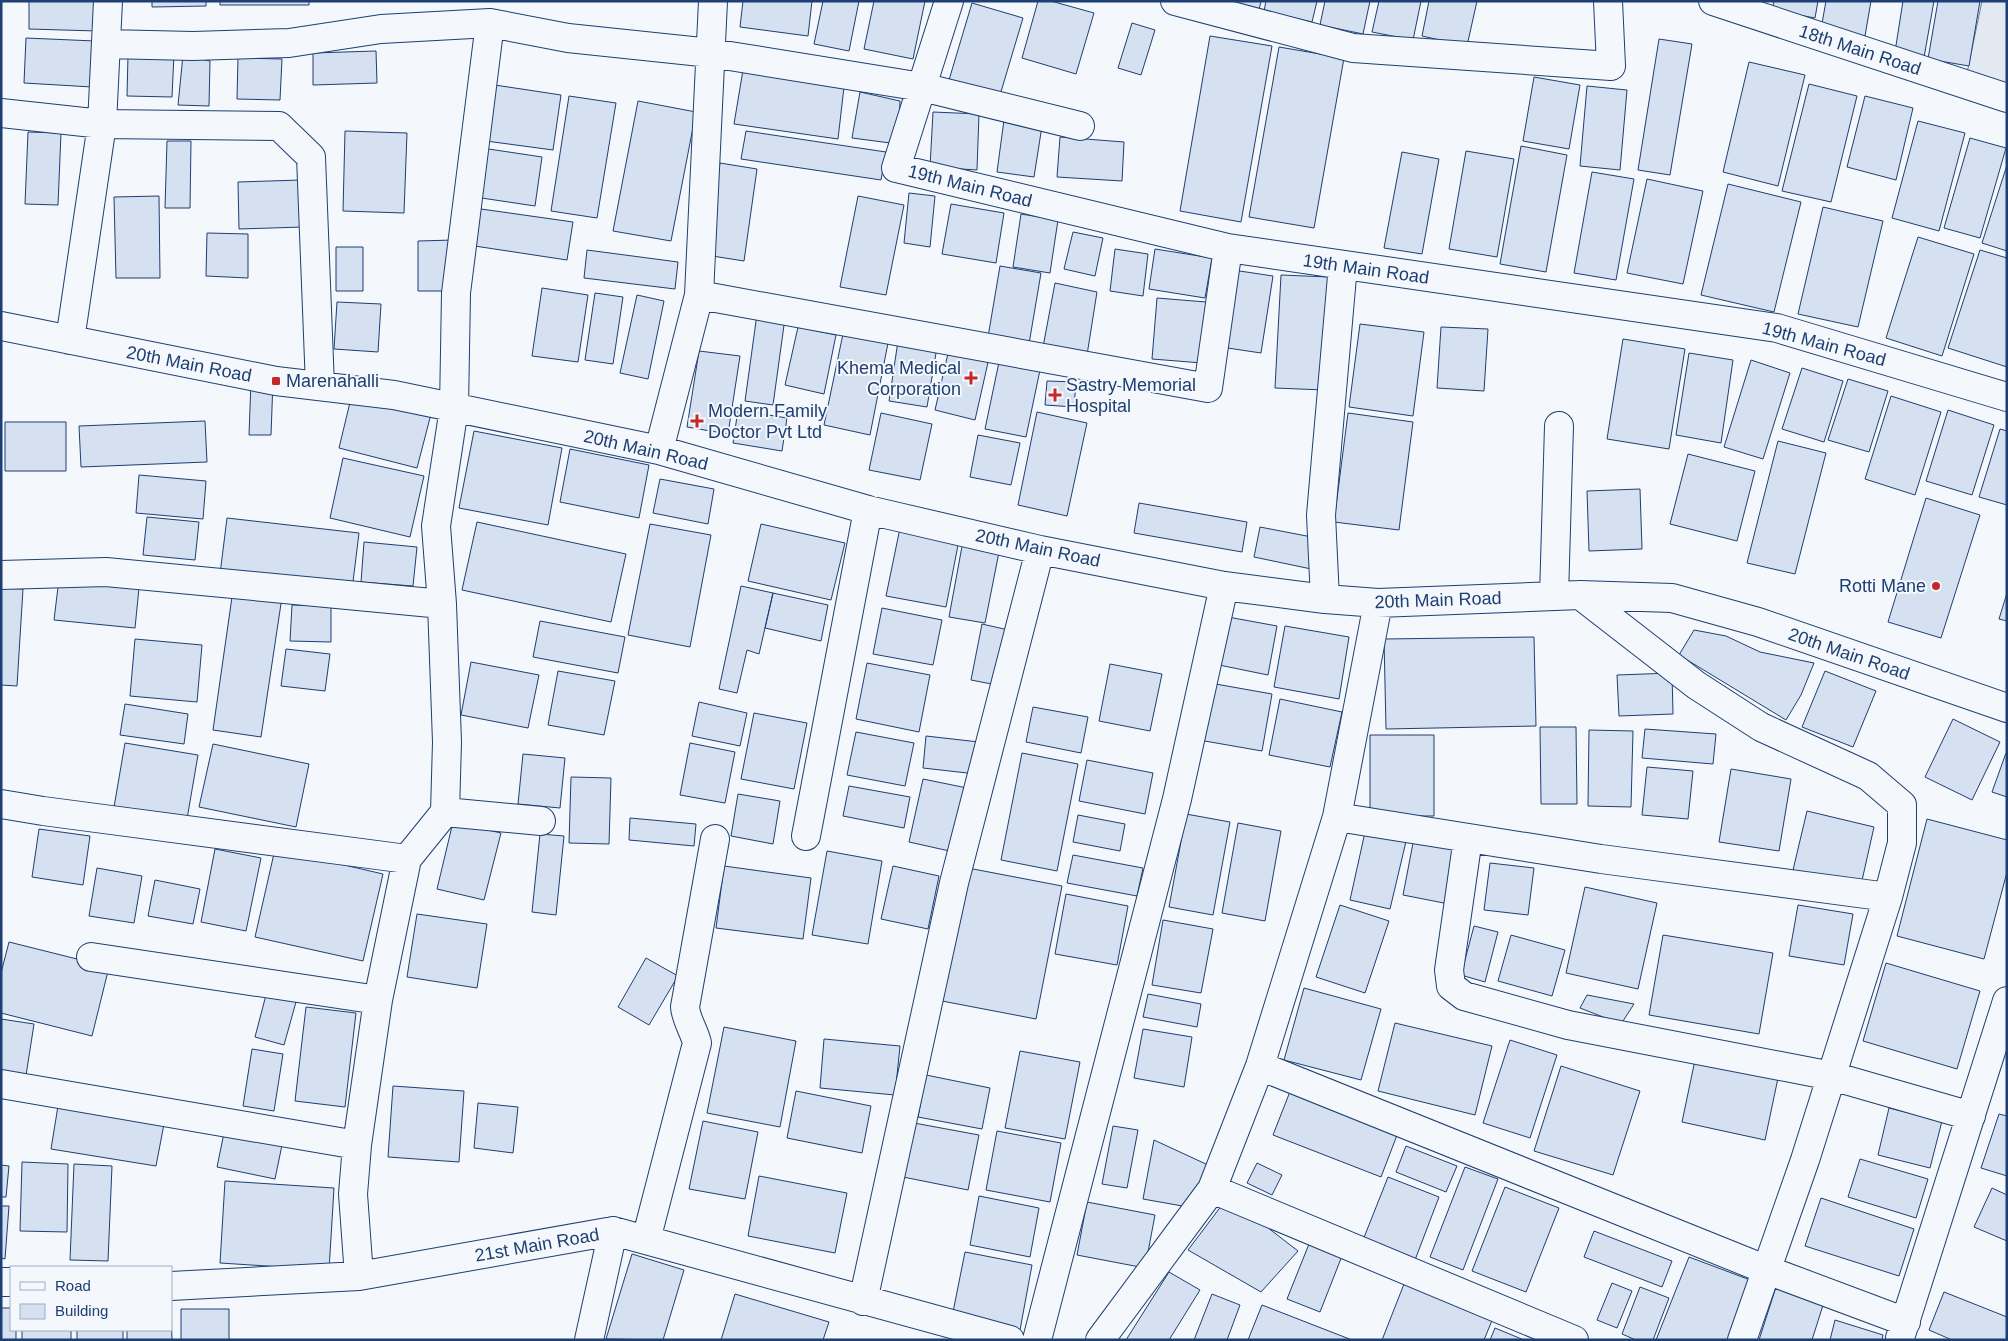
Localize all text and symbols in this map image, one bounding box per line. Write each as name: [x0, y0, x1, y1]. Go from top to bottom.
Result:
street label: 18th Main Road: [1796, 21, 1924, 79]
street label: 19th Main Road: [906, 161, 1034, 211]
street label: 19th Main Road: [1302, 250, 1430, 288]
street label: 19th Main Road: [1760, 318, 1888, 370]
street label: 20th Main Road: [125, 342, 253, 386]
place label: Khema Medical Corporation: [837, 358, 961, 399]
place label: Marenahalli: [286, 371, 379, 391]
marker: Khema Medical Corporation: [965, 372, 977, 384]
marker: Marenahalli: [270, 375, 282, 387]
place label: Sastry Memorial Hospital: [1066, 375, 1196, 416]
marker: Sastry Memorial Hospital: [1048, 388, 1062, 402]
place label: Modern Family Doctor Pvt Ltd: [708, 401, 827, 442]
marker: Modern Family Doctor Pvt Ltd: [690, 414, 704, 428]
street label: 20th Main Road: [582, 426, 710, 474]
street label: 20th Main Road: [974, 525, 1102, 571]
place label: Rotti Mane: [1839, 576, 1926, 596]
marker: Rotti Mane: [1930, 580, 1942, 592]
street label: 20th Main Road: [1374, 588, 1502, 612]
street label: 20th Main Road: [1786, 624, 1912, 684]
street label: 21st Main Road: [473, 1224, 601, 1266]
legend: [10, 1266, 172, 1331]
text: Road: [55, 1277, 91, 1294]
text: Building: [55, 1302, 108, 1319]

